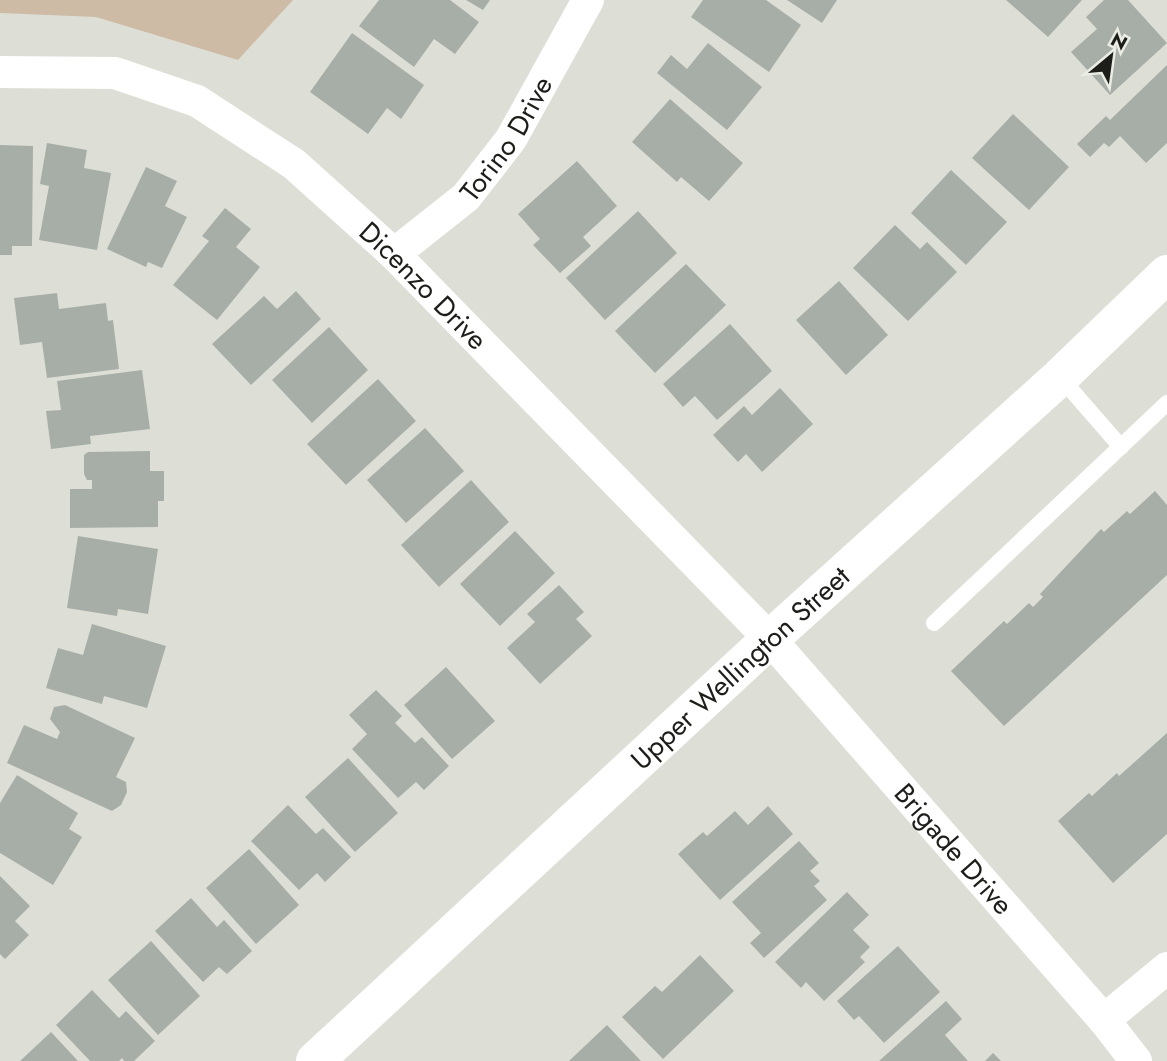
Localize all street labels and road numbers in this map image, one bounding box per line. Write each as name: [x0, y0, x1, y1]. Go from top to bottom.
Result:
street label: Torino Drive: [450, 69, 563, 210]
street label: Dicenzo Drive: [350, 212, 497, 359]
street label: Upper Wellington Street: [622, 556, 859, 779]
street label: Brigade Drive: [884, 774, 1023, 924]

